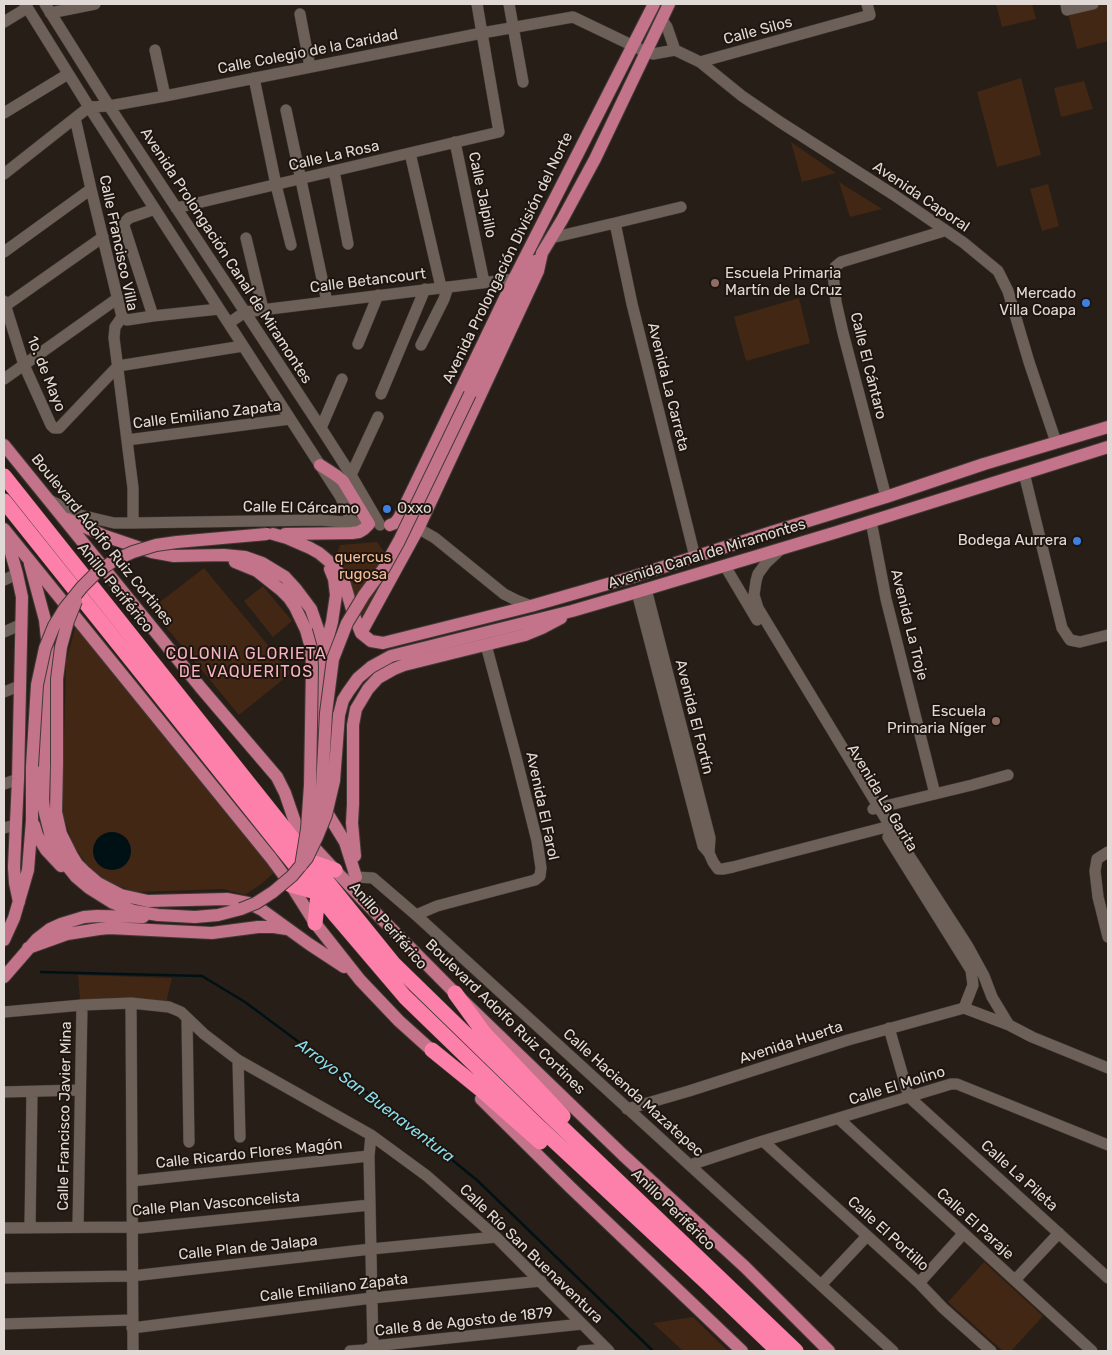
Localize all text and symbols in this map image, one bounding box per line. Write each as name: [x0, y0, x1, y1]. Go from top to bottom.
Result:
street label: Calle Silos: [722, 13, 794, 49]
street label: Calle Colegio de la Caridad: [216, 26, 400, 78]
street label: Avenida Prolongación Canal de Miramontes: [136, 125, 316, 387]
street label: Avenida Prolongación División del Norte: [439, 129, 577, 387]
street label: Calle La Rosa: [287, 137, 381, 175]
street label: Calle Jalpillo: [464, 150, 500, 240]
street label: Avenida Caporal: [869, 158, 973, 236]
street label: Calle Francisco Villa: [95, 174, 141, 312]
street label: Calle Betancourt: [309, 265, 427, 297]
place label: Escuela Primaria Martín de la Cruz: [725, 265, 842, 300]
marker: Escuela Primaria Martín de la Cruz: [709, 277, 721, 289]
place label: Mercado Villa Coapa: [999, 285, 1076, 320]
marker: Mercado Villa Coapa: [1080, 297, 1092, 309]
street label: Calle El Cántaro: [846, 311, 890, 421]
street label: Avenida La Carreta: [643, 321, 693, 453]
street label: 1o. de Mayo: [23, 334, 69, 414]
street label: Calle Emiliano Zapata: [132, 397, 282, 433]
street label: Boulevard Adolfo Ruiz Cortines: [27, 451, 177, 629]
street label: Calle El Cárcamo: [243, 498, 359, 518]
place label: Oxxo: [397, 500, 432, 518]
marker: Oxxo: [381, 503, 393, 515]
street label: Avenida Canal de Miramontes: [606, 515, 808, 593]
place label: Bodega Aurrera: [958, 532, 1067, 550]
marker: Bodega Aurrera: [1071, 535, 1083, 547]
street label: Anillo Periférico: [73, 540, 157, 636]
park label: quercus rugosa: [335, 549, 391, 584]
street label: Avenida La Troje: [886, 568, 932, 682]
district label: COLONIA GLORIETA DE VAQUERITOS: [163, 644, 329, 682]
street label: Avenida El Fortín: [671, 658, 717, 776]
place label: Escuela Primaria Níger: [887, 703, 986, 738]
marker: Escuela Primaria Níger: [990, 715, 1002, 727]
street label: Avenida La Garita: [843, 741, 921, 855]
street label: Avenida El Farol: [522, 750, 562, 862]
street label: Anillo Periférico: [345, 879, 431, 973]
street label: Boulevard Adolfo Ruiz Cortines: [421, 936, 589, 1098]
street label: Avenida Huerta: [737, 1018, 845, 1068]
street label: Calle Francisco Javier Mina: [54, 1021, 76, 1211]
street label: Calle Hacienda Mazatepec: [559, 1025, 707, 1161]
water label: Arroyo San Buenaventura: [292, 1035, 458, 1167]
street label: Calle El Molino: [847, 1063, 947, 1109]
street label: Calle Ricardo Flores Magón: [155, 1135, 343, 1173]
street label: Calle La Pileta: [977, 1137, 1061, 1215]
street label: Anillo Periférico: [627, 1165, 719, 1255]
street label: Calle Río San Buenaventura: [455, 1181, 607, 1327]
street label: Calle El Paraje: [933, 1185, 1017, 1263]
street label: Calle Plan Vasconcelista: [131, 1188, 301, 1220]
street label: Calle El Portillo: [844, 1193, 932, 1275]
street label: Calle Plan de Jalapa: [178, 1232, 318, 1264]
street label: Calle Emiliano Zapata: [259, 1270, 409, 1306]
street label: Calle 8 de Agosto de 1879: [374, 1304, 554, 1340]

